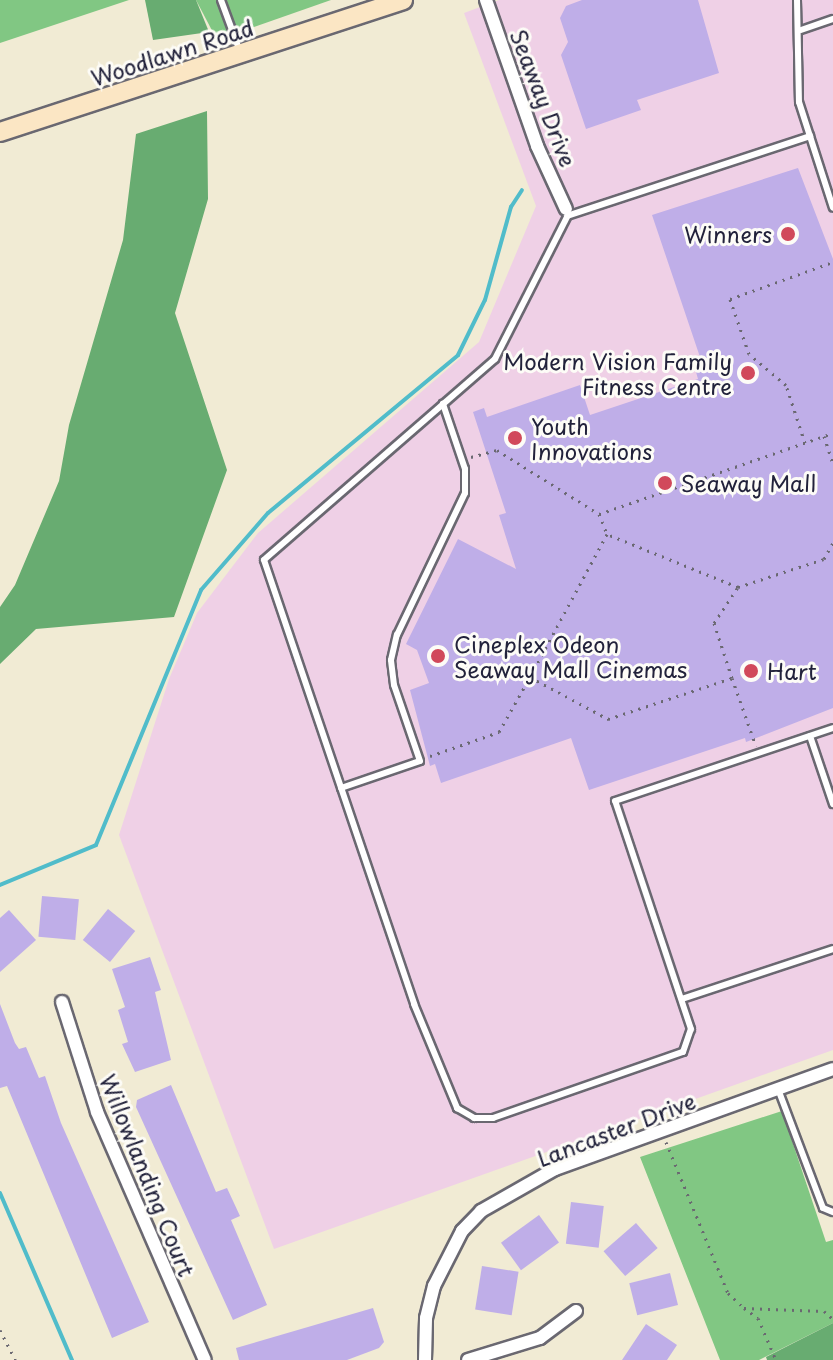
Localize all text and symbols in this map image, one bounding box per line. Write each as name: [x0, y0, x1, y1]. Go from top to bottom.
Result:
street label: Woodlawn Road: [88, 13, 256, 91]
street label: Seaway Drive: [506, 25, 582, 171]
place label: Winners: [684, 221, 772, 247]
marker: Winners: [779, 225, 797, 243]
place label: Modern Vision Family Fitness Centre: [504, 347, 732, 398]
marker: Modern Vision Family Fitness Centre: [739, 364, 757, 382]
place label: Youth Innovations: [531, 412, 652, 464]
marker: Youth Innovations: [506, 429, 524, 447]
place label: Seaway Mall: [681, 470, 817, 496]
marker: Seaway Mall: [656, 474, 674, 492]
place label: Cineplex Odeon Seaway Mall Cinemas: [454, 630, 689, 682]
marker: Cineplex Odeon Seaway Mall Cinemas: [429, 647, 447, 665]
place label: Hart: [767, 658, 817, 684]
marker: Hart: [742, 662, 760, 680]
street label: Willowlanding Court: [95, 1070, 201, 1280]
street label: Lancaster Drive: [533, 1087, 699, 1171]

